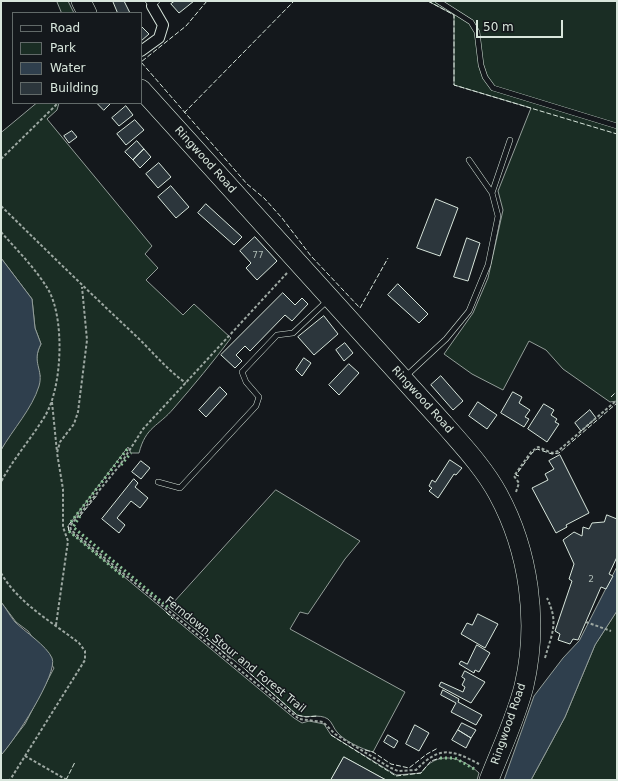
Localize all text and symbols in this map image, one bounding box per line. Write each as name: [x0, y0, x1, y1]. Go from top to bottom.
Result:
legend: [12, 12, 142, 104]
scale bar: [478, 12, 565, 38]
text: 50 m: [483, 20, 514, 34]
text: Road: [50, 21, 80, 35]
text: Park: [50, 41, 76, 55]
text: Water: [50, 61, 85, 75]
text: Building: [50, 81, 99, 95]
street label: Ringwood Road: [172, 124, 238, 196]
house number: 77: [252, 251, 264, 261]
street label: Ringwood Road: [389, 364, 455, 436]
house number: 2: [588, 575, 594, 585]
street label: Ferndown, Stour and Forest Trail: [162, 594, 308, 716]
street label: Ringwood Road: [489, 682, 529, 766]

